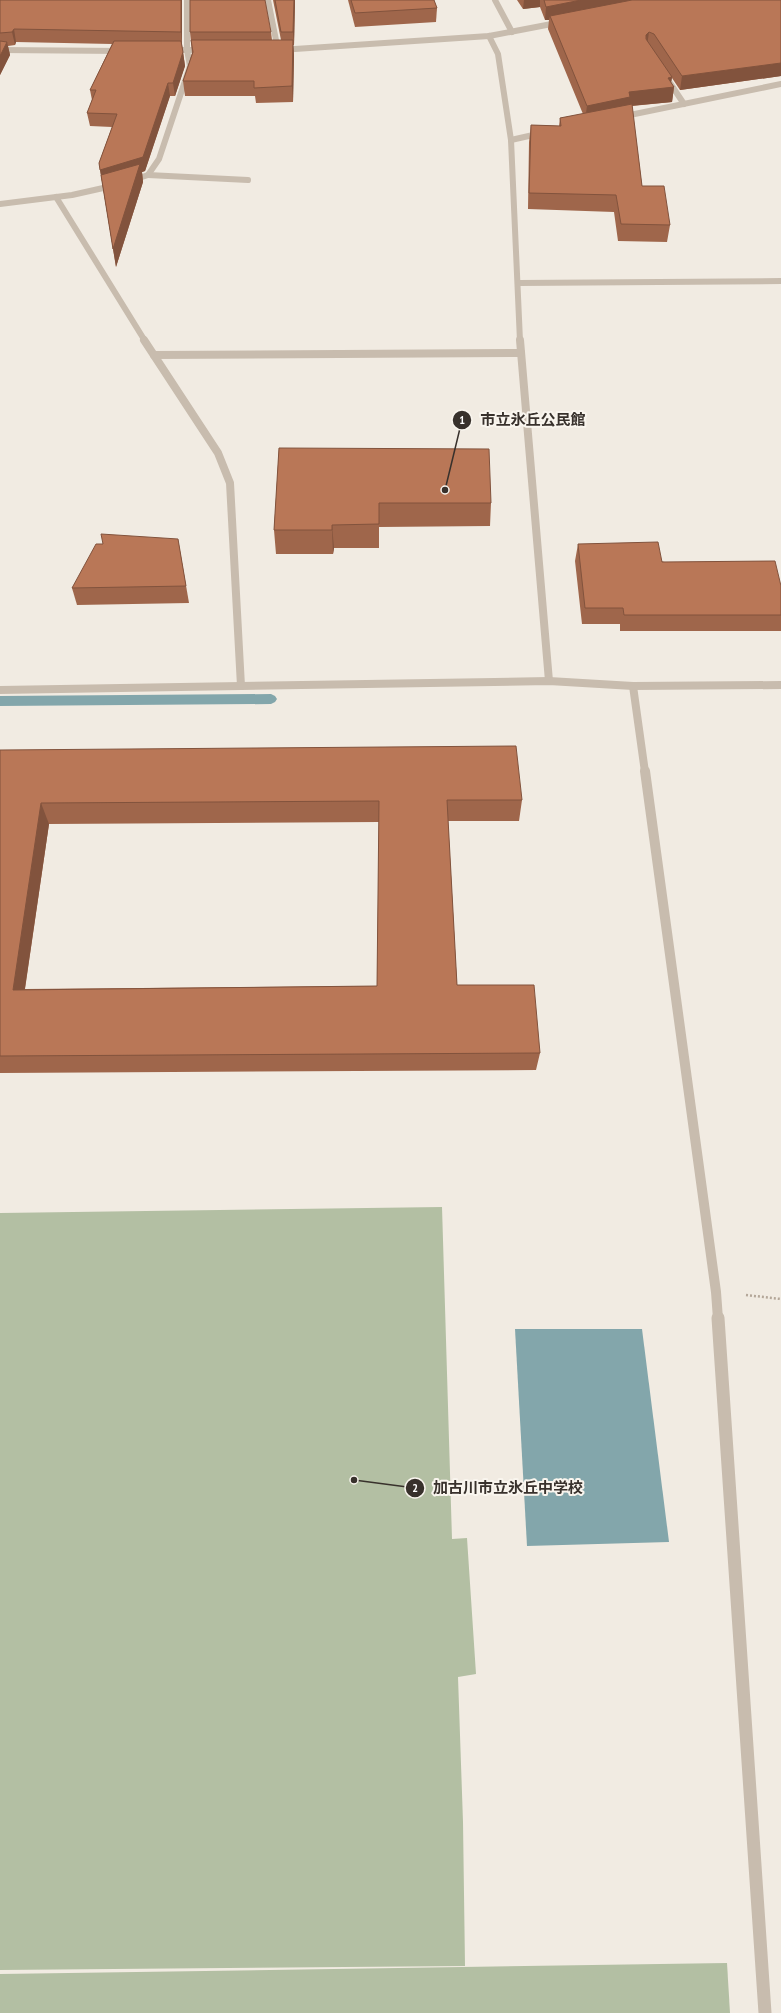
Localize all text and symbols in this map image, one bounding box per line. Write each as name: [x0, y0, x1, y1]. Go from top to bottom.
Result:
callout: 市立氷丘公民館: [452, 406, 593, 433]
text: 市立氷丘公民館: [480, 410, 586, 429]
text: 1: [459, 412, 465, 427]
callout: 加古川市立氷丘中学校: [405, 1474, 591, 1501]
text: 加古川市立氷丘中学校: [433, 1478, 583, 1497]
text: 2: [412, 1480, 418, 1495]

